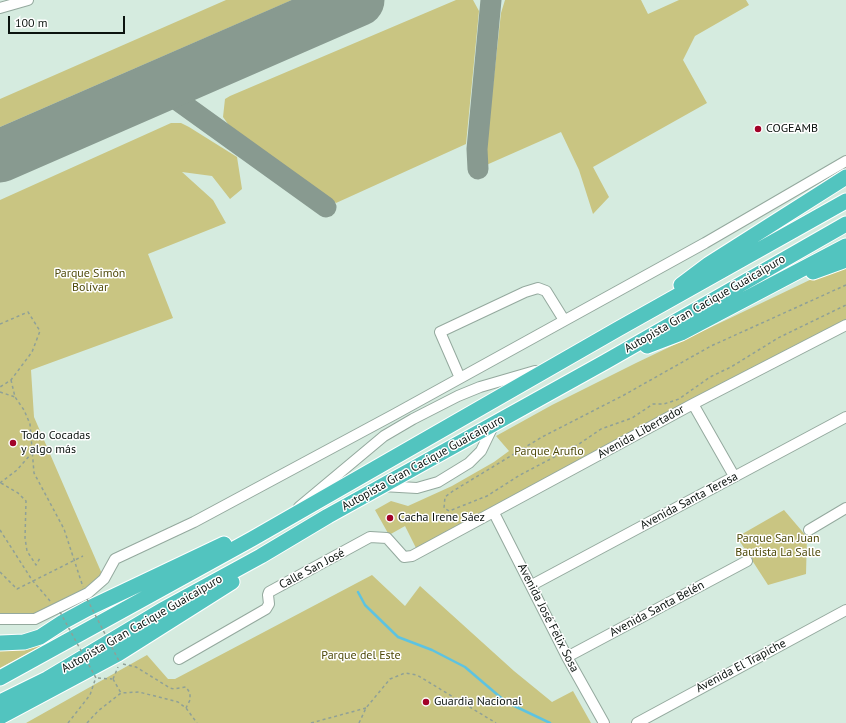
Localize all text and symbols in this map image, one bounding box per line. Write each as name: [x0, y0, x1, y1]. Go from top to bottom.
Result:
scale bar: [10, 8, 127, 34]
text: 100 m: [15, 15, 48, 30]
place label: COGEAMB: [766, 122, 818, 136]
marker: COGEAMB: [753, 124, 763, 134]
street label: Autopista Gran Cacique Guaicaipuro: [622, 252, 788, 356]
park label: Parque Simón Bolívar: [55, 267, 125, 295]
street label: Avenida Libertador: [595, 402, 687, 462]
street label: Autopista Gran Cacique Guaicaipuro: [339, 412, 507, 514]
place label: Todo Cocadas y algo más: [21, 429, 90, 457]
marker: Todo Cocadas y algo más: [8, 438, 18, 448]
park label: Parque Aruflo: [514, 445, 584, 459]
street label: Avenida Santa Teresa: [638, 469, 740, 533]
place label: Cacha Irene Sáez: [398, 511, 485, 525]
marker: Cacha Irene Sáez: [385, 513, 395, 523]
park label: Parque San Juan Bautista La Salle: [735, 532, 821, 560]
street label: Calle San José: [277, 546, 347, 592]
street label: Avenida José Felix Sosa: [514, 561, 582, 675]
street label: Autopista Gran Cacique Guaicaipuro: [59, 572, 225, 676]
street label: Avenida Santa Belén: [607, 578, 707, 640]
street label: Avenida El Trapiche: [693, 636, 789, 696]
park label: Parque del Este: [321, 649, 401, 663]
place label: Guardia Nacional: [434, 695, 522, 709]
marker: Guardia Nacional: [421, 697, 431, 707]

